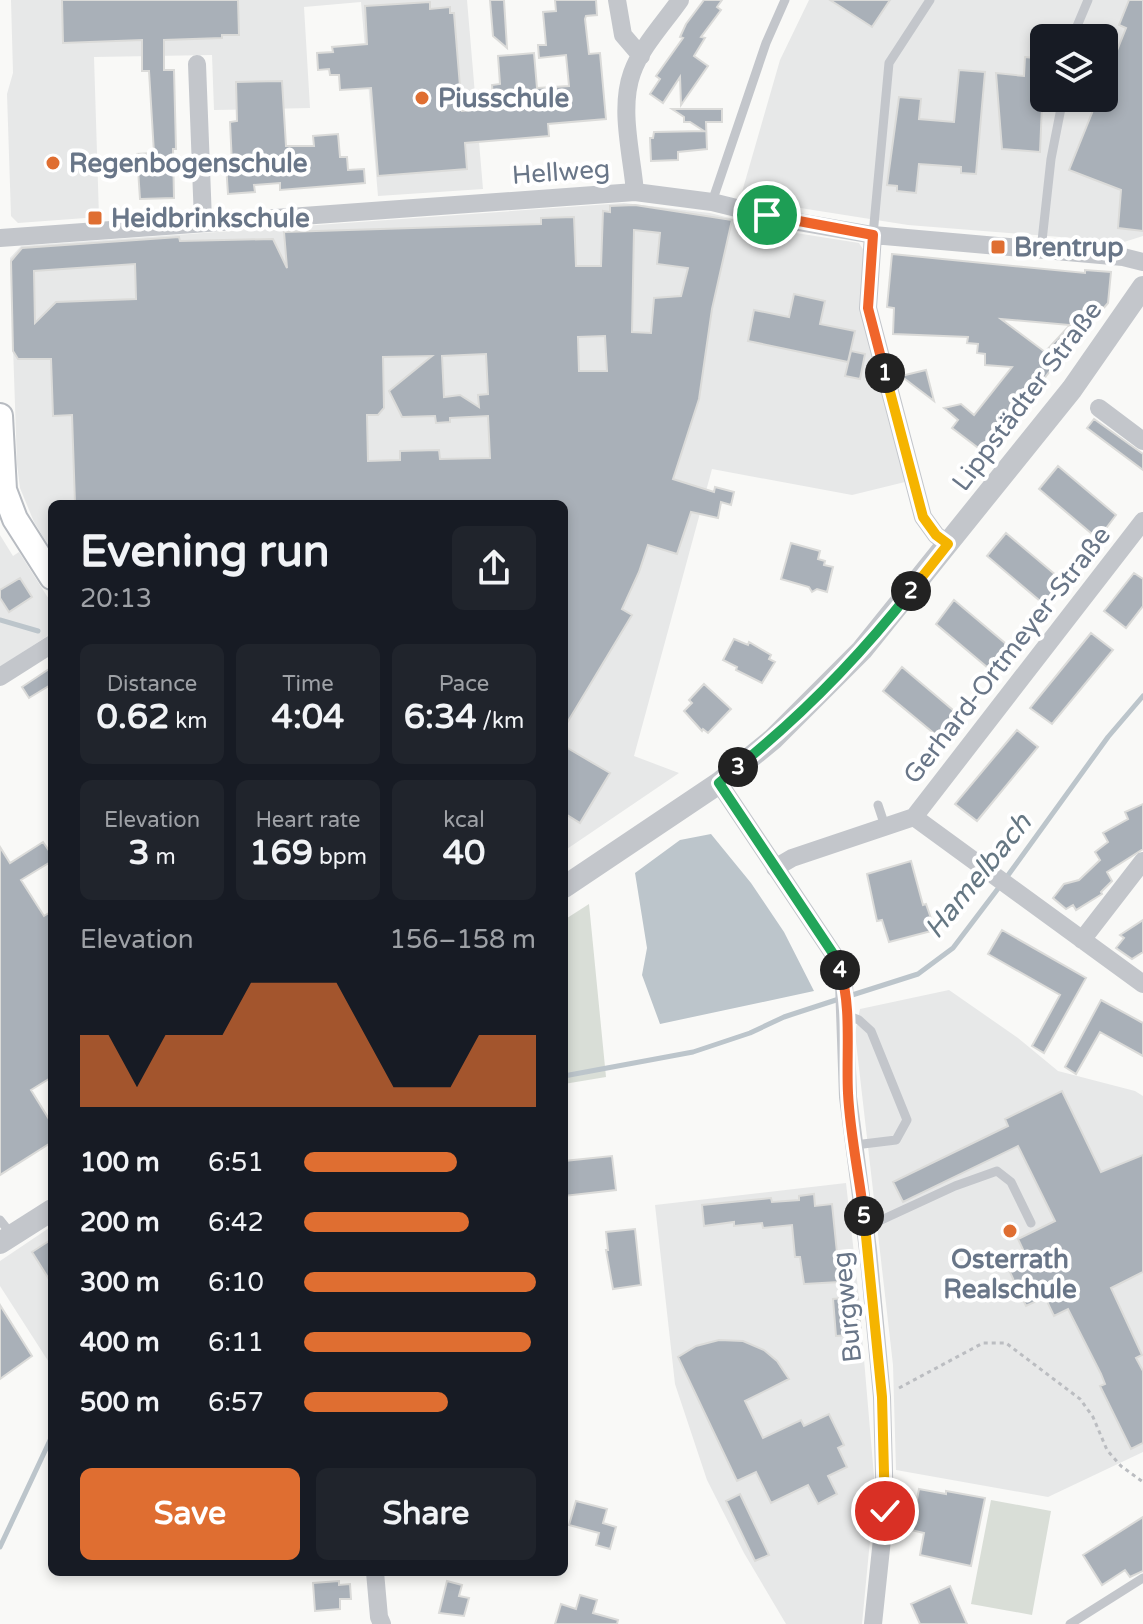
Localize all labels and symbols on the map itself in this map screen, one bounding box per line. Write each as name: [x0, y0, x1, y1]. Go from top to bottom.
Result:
place label: Piusschule: [438, 83, 569, 114]
marker: Piusschule: [413, 89, 431, 107]
place label: Regenbogenschule: [69, 148, 308, 179]
street label: Hellweg: [511, 153, 611, 191]
marker: Regenbogenschule: [44, 154, 62, 172]
pin: [733, 181, 801, 249]
place label: Heidbrinkschule: [111, 203, 310, 234]
marker: Heidbrinkschule: [86, 209, 104, 227]
place label: Brentrup: [1014, 232, 1124, 263]
marker: Brentrup: [989, 238, 1007, 256]
street label: Lippstädter Straße: [946, 295, 1108, 497]
pin: 1: [865, 353, 905, 393]
street label: Gerhard-Ortmeyer-Straße: [897, 520, 1117, 790]
pin: 2: [891, 571, 931, 611]
pin: 3: [718, 747, 758, 787]
water label: Hamelbach: [917, 806, 1039, 945]
pin: 4: [820, 950, 860, 990]
pin: 5: [844, 1196, 884, 1236]
marker: Osterrath Realschule: [1001, 1222, 1019, 1240]
place label: Osterrath Realschule: [943, 1244, 1077, 1305]
street label: Burgweg: [826, 1250, 868, 1364]
pin: [851, 1477, 919, 1545]

